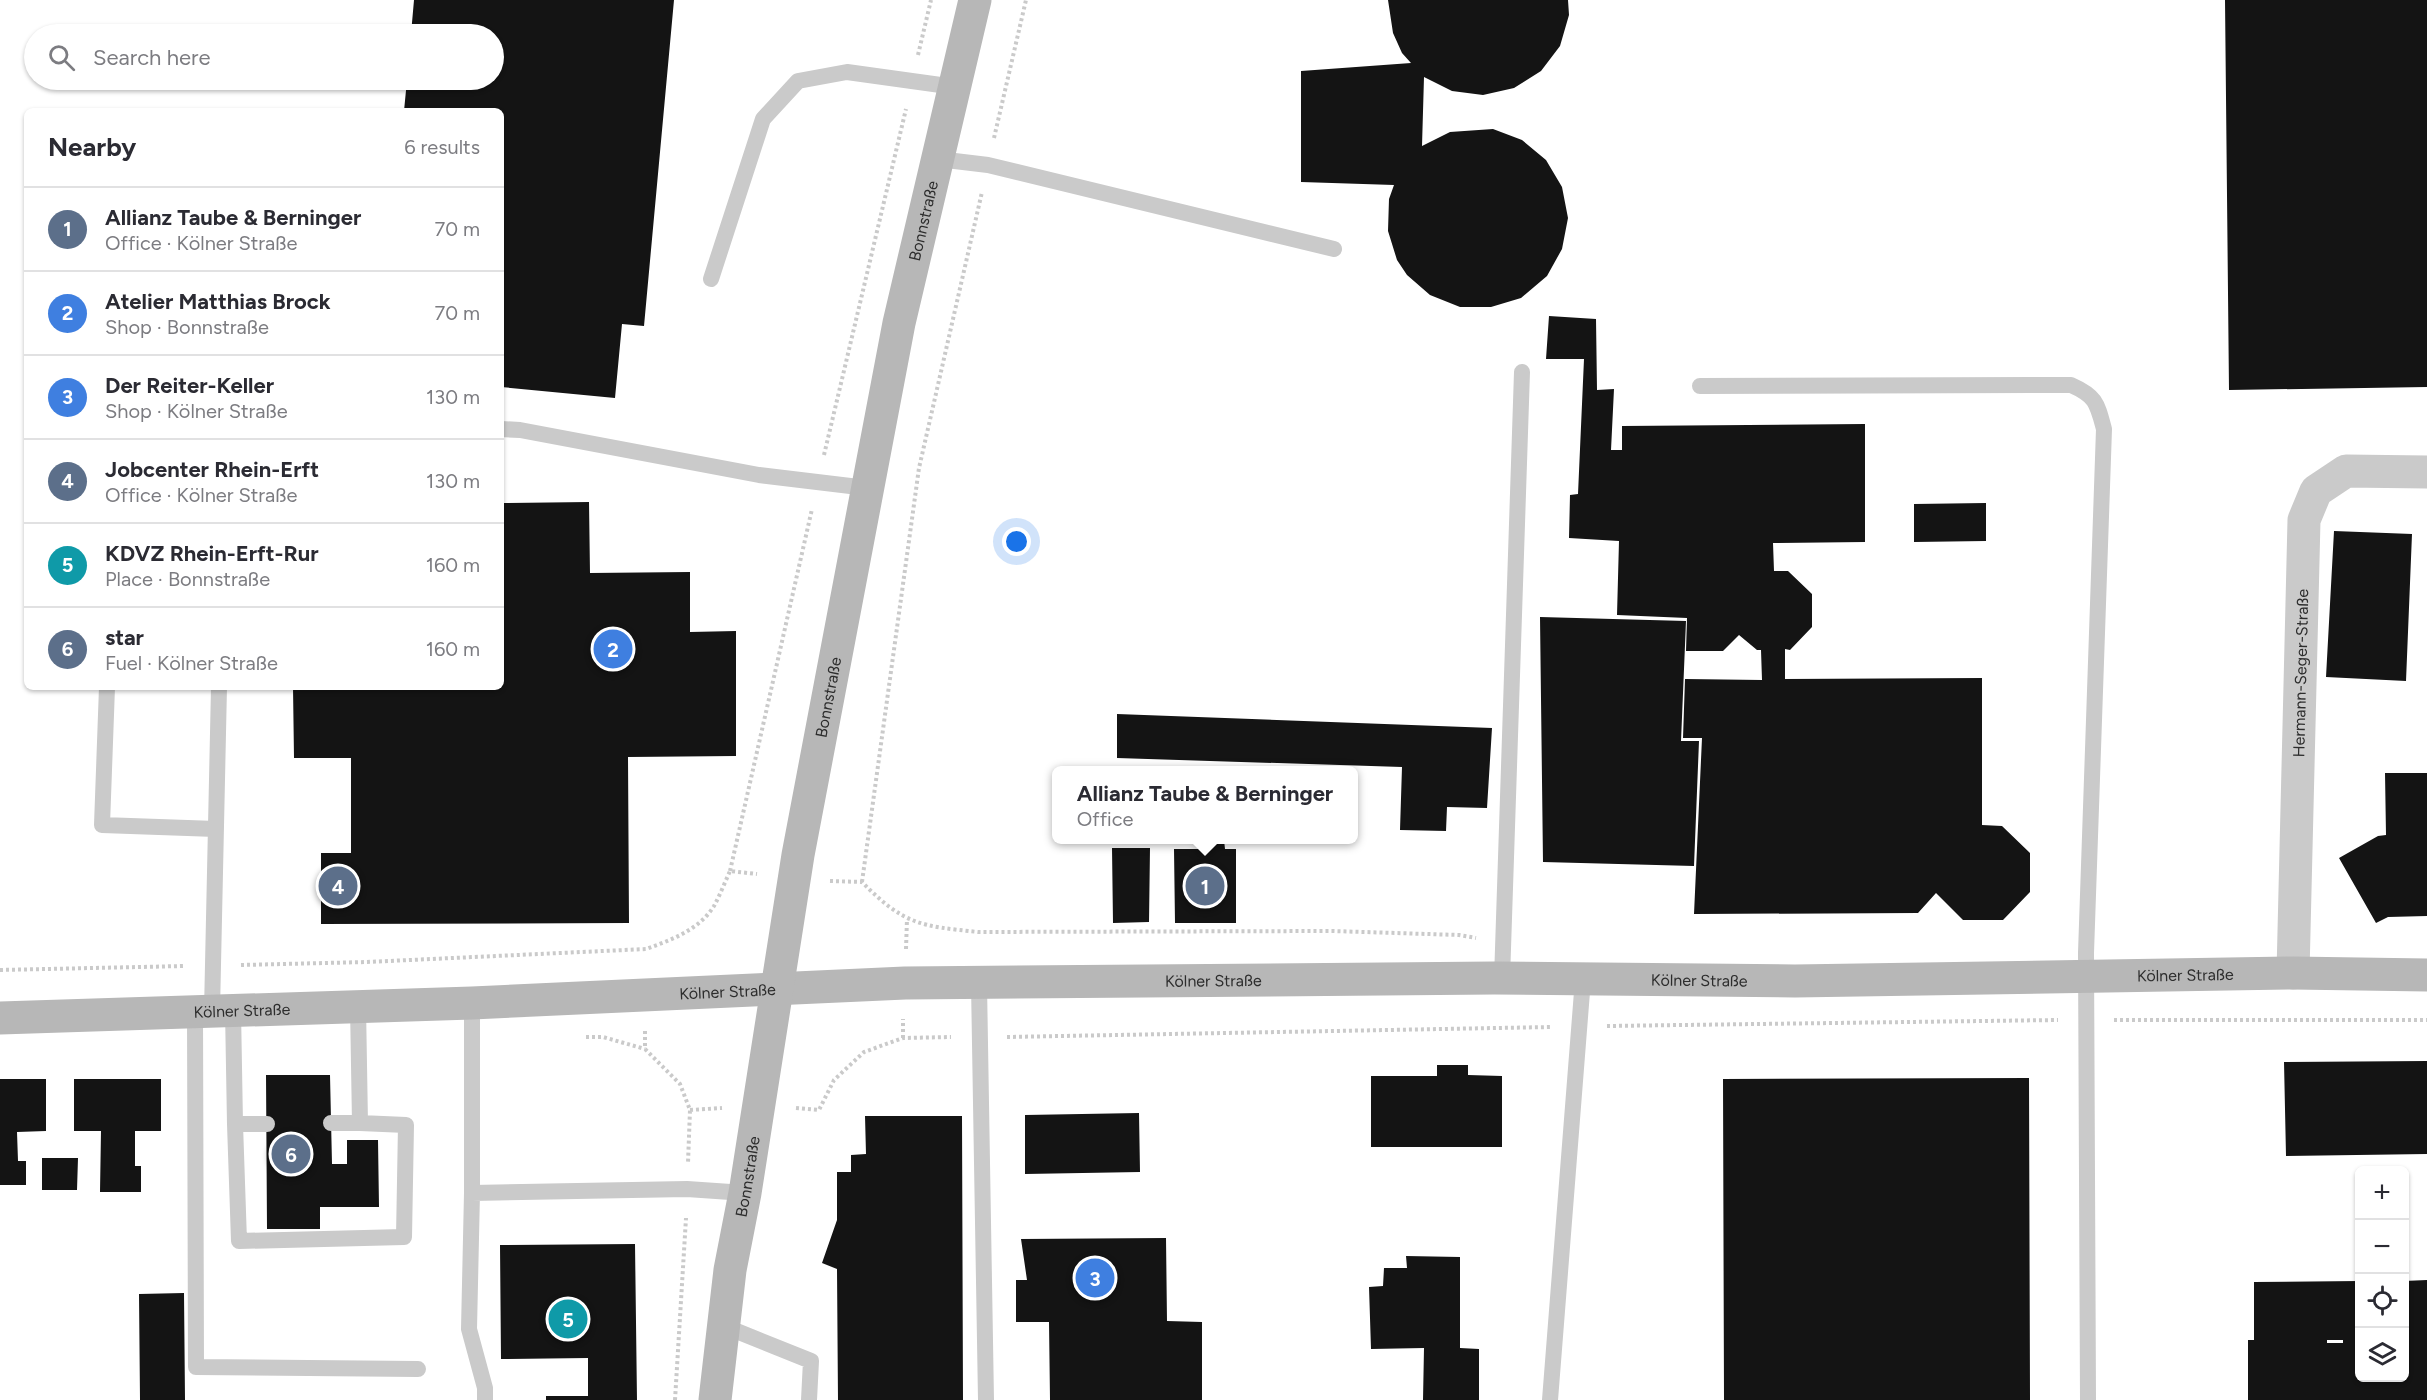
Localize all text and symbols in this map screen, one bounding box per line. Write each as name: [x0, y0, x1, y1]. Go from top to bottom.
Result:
search box: [24, 24, 504, 90]
icon: search: [45, 41, 78, 74]
text: Search here: [93, 44, 211, 71]
text: Nearby: [48, 131, 136, 163]
text: 6 results: [404, 135, 480, 159]
street label: Bonnstraße: [905, 179, 942, 263]
text: Allianz Taube & Berninger: [105, 204, 361, 231]
text: 1: [63, 217, 72, 241]
text: 70 m: [434, 217, 480, 241]
text: Office · Kölner Straße: [105, 231, 297, 255]
text: Atelier Matthias Brock: [105, 288, 331, 315]
text: 2: [62, 301, 73, 325]
text: 70 m: [434, 301, 480, 325]
text: Shop · Bonnstraße: [105, 315, 269, 339]
text: Der Reiter-Keller: [105, 372, 274, 399]
text: 3: [62, 385, 73, 409]
text: 130 m: [426, 385, 480, 409]
text: Shop · Kölner Straße: [105, 399, 288, 423]
text: Jobcenter Rhein-Erft: [105, 456, 319, 483]
text: 4: [61, 469, 74, 493]
text: 130 m: [426, 469, 480, 493]
text: Office · Kölner Straße: [105, 483, 297, 507]
your location: [1002, 527, 1031, 556]
text: KDVZ Rhein-Erft-Rur: [105, 540, 319, 567]
text: 5: [62, 553, 73, 577]
text: 160 m: [426, 553, 480, 577]
text: Place · Bonnstraße: [105, 567, 270, 591]
street label: Hermann-Seger-Straße: [2289, 588, 2312, 758]
text: star: [105, 624, 144, 651]
pin: 2: [594, 626, 632, 672]
text: 6: [62, 637, 73, 661]
text: 160 m: [426, 637, 480, 661]
text: Fuel · Kölner Straße: [105, 651, 278, 675]
street label: Bonnstraße: [811, 655, 845, 739]
popup: [1052, 766, 1358, 844]
text: Allianz Taube & Berninger: [1077, 780, 1333, 807]
text: Office: [1077, 807, 1133, 831]
pin: 4: [318, 864, 358, 908]
pin: 1: [1186, 864, 1224, 908]
street label: Kölner Straße: [2137, 965, 2234, 986]
street label: Kölner Straße: [1165, 971, 1262, 991]
street label: Kölner Straße: [1651, 971, 1748, 991]
street label: Kölner Straße: [679, 980, 777, 1003]
street label: Kölner Straße: [193, 1000, 291, 1022]
pin: 6: [272, 1132, 310, 1176]
street label: Bonnstraße: [732, 1134, 764, 1219]
map controls: [2355, 1166, 2409, 1382]
button: +: [2355, 1166, 2409, 1220]
button: −: [2355, 1220, 2409, 1274]
pin: 3: [1076, 1256, 1114, 1300]
button: locate: [2355, 1274, 2409, 1328]
pin: 5: [548, 1296, 588, 1342]
button: layers: [2355, 1328, 2409, 1382]

